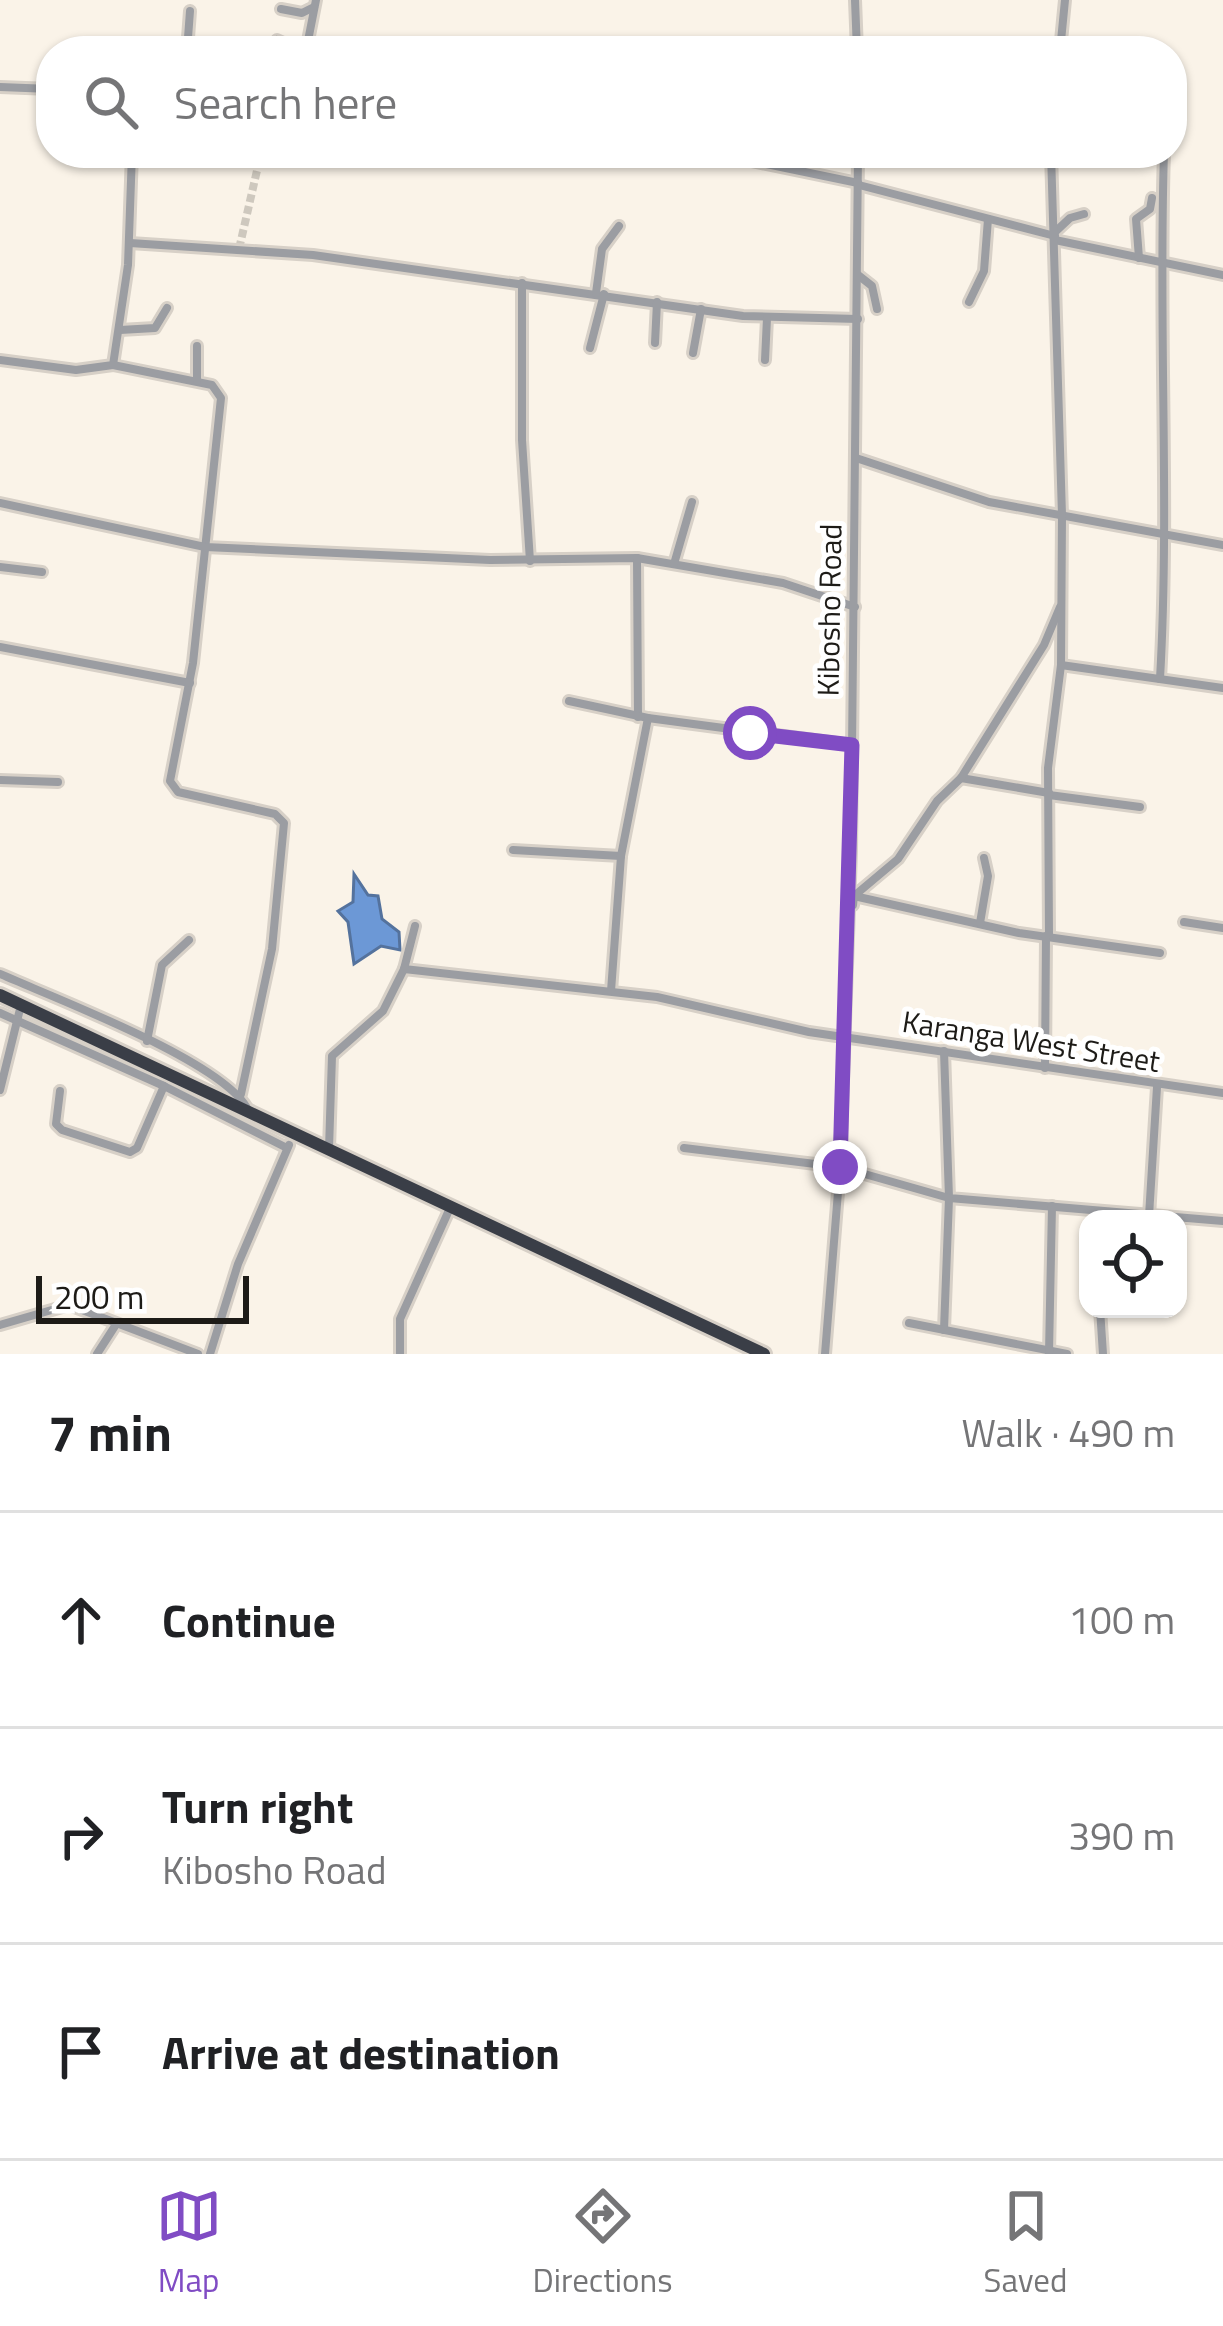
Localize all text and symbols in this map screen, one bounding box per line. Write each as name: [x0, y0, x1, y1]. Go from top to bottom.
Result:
search box: [36, 36, 1187, 168]
text: Search here: [174, 68, 397, 136]
icon: search: [78, 69, 144, 135]
street label: Kibosho Road: [804, 523, 854, 697]
route start: [723, 706, 777, 760]
street label: Karanga West Street: [899, 998, 1164, 1084]
route end: [813, 1140, 867, 1194]
map controls: [1079, 1210, 1187, 1318]
button: locate: [1079, 1210, 1187, 1318]
scale bar: [36, 1270, 249, 1323]
text: 200 m: [54, 1272, 144, 1322]
text: 7 min: [48, 1393, 172, 1471]
text: Walk · 490 m: [961, 1403, 1175, 1462]
text: Continue: [162, 1586, 336, 1654]
icon: ahead: [48, 1587, 114, 1653]
text: 100 m: [1068, 1590, 1175, 1649]
text: Turn right: [162, 1772, 353, 1840]
icon: right: [48, 1803, 114, 1869]
text: 390 m: [1068, 1806, 1175, 1865]
text: Kibosho Road: [162, 1840, 387, 1899]
text: Arrive at destination: [162, 2018, 560, 2086]
icon: arrive: [48, 2019, 114, 2085]
tab: Map: [156, 2183, 222, 2305]
tab: Directions: [533, 2183, 673, 2305]
tab: Saved: [984, 2183, 1067, 2305]

